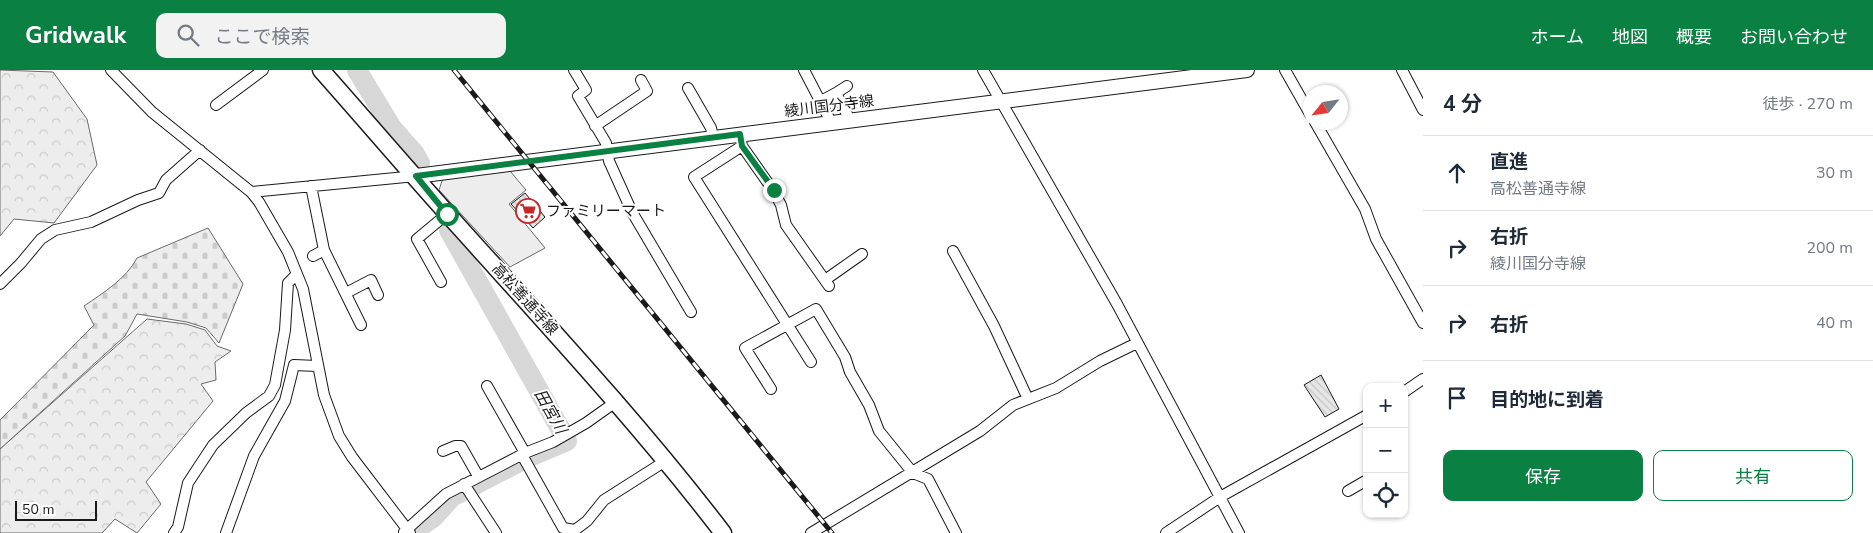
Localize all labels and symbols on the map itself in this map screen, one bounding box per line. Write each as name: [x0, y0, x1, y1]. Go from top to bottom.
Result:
north arrow: [1303, 85, 1348, 130]
street label: 綾川国分寺線: [783, 91, 875, 121]
route end: [763, 179, 786, 202]
supermarket icon: ファミリーマート: [515, 198, 541, 224]
place label: ファミリーマート: [546, 201, 666, 221]
route start: [436, 203, 459, 226]
street label: 高松善通寺線: [487, 259, 563, 339]
water label: 田宮川: [529, 385, 572, 440]
scale bar: [15, 498, 98, 521]

